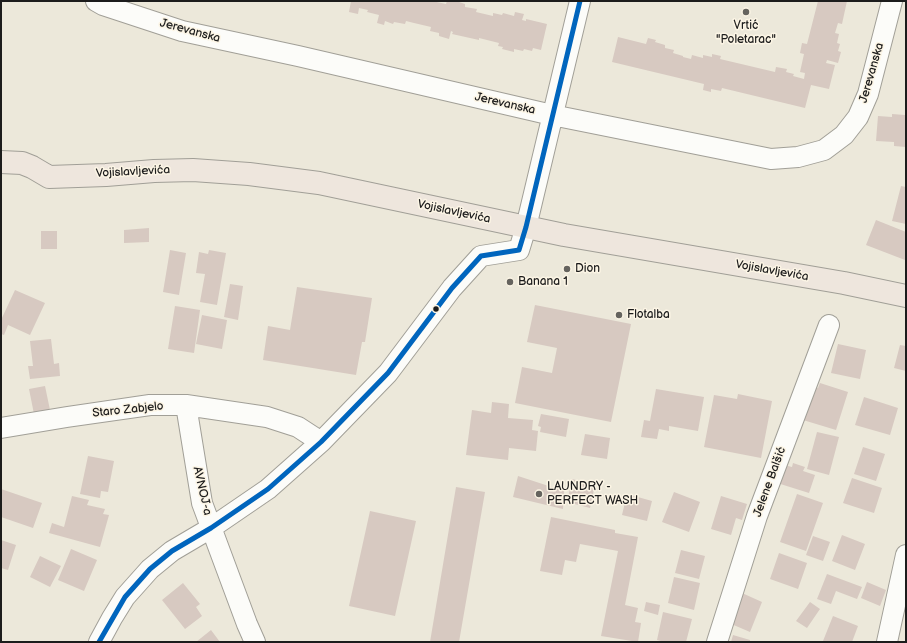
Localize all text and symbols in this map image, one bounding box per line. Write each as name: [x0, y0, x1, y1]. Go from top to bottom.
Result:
marker: Vrtić "Poletarac": [741, 7, 751, 17]
street label: Jerevanska: [158, 16, 222, 46]
place label: Vrtić "Poletarac": [716, 19, 776, 47]
street label: Jerevanska: [857, 41, 887, 105]
street label: Jerevanska: [473, 90, 537, 118]
street label: Vojislavljevića: [96, 163, 170, 181]
street label: Vojislavljevića: [416, 197, 492, 227]
street label: Vojislavljevića: [734, 257, 810, 285]
place label: Dion: [575, 262, 600, 276]
marker: Dion: [562, 264, 572, 274]
place label: Banana 1: [518, 275, 568, 289]
marker: Banana 1: [505, 277, 515, 287]
unlabelled marker: [431, 304, 441, 314]
place label: Flotalba: [627, 308, 670, 322]
marker: Flotalba: [614, 310, 624, 320]
street label: Staro Zabjelo: [92, 399, 164, 421]
street label: Jelene Balšić: [751, 445, 789, 519]
street label: AVNOJ-a: [189, 465, 215, 517]
place label: LAUNDRY - PERFECT WASH: [547, 480, 638, 508]
marker: LAUNDRY - PERFECT WASH: [534, 489, 544, 499]

